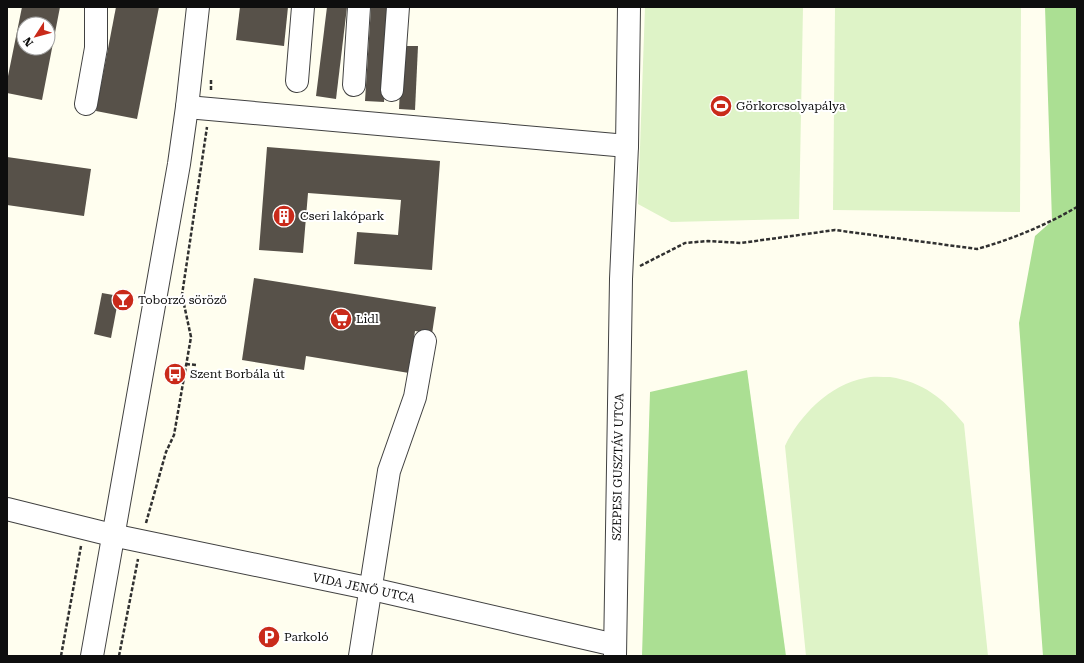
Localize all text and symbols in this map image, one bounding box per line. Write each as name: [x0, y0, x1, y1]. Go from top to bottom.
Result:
north arrow: [16, 16, 56, 56]
text: N: [20, 34, 36, 49]
sports icon: Görkorcsolyapálya: [708, 93, 734, 119]
place label: Görkorcsolyapálya: [736, 99, 846, 113]
building icon: Cseri lakópark: [271, 203, 297, 229]
place label: Cseri lakópark: [300, 209, 385, 223]
bar icon: Toborzó söröző: [110, 287, 136, 313]
place label: Toborzó söröző: [138, 293, 227, 307]
supermarket icon: Lidl: [328, 306, 354, 332]
place label: Lidl: [356, 312, 379, 326]
bus stop icon: Szent Borbála út: [162, 361, 188, 387]
place label: Szent Borbála út: [190, 367, 285, 381]
street label: SZEPESI GUSZTÁV UTCA: [610, 392, 626, 541]
street label: VIDA JENŐ UTCA: [311, 570, 417, 606]
parking icon: Parkoló: [256, 624, 282, 650]
place label: Parkoló: [284, 630, 329, 644]

